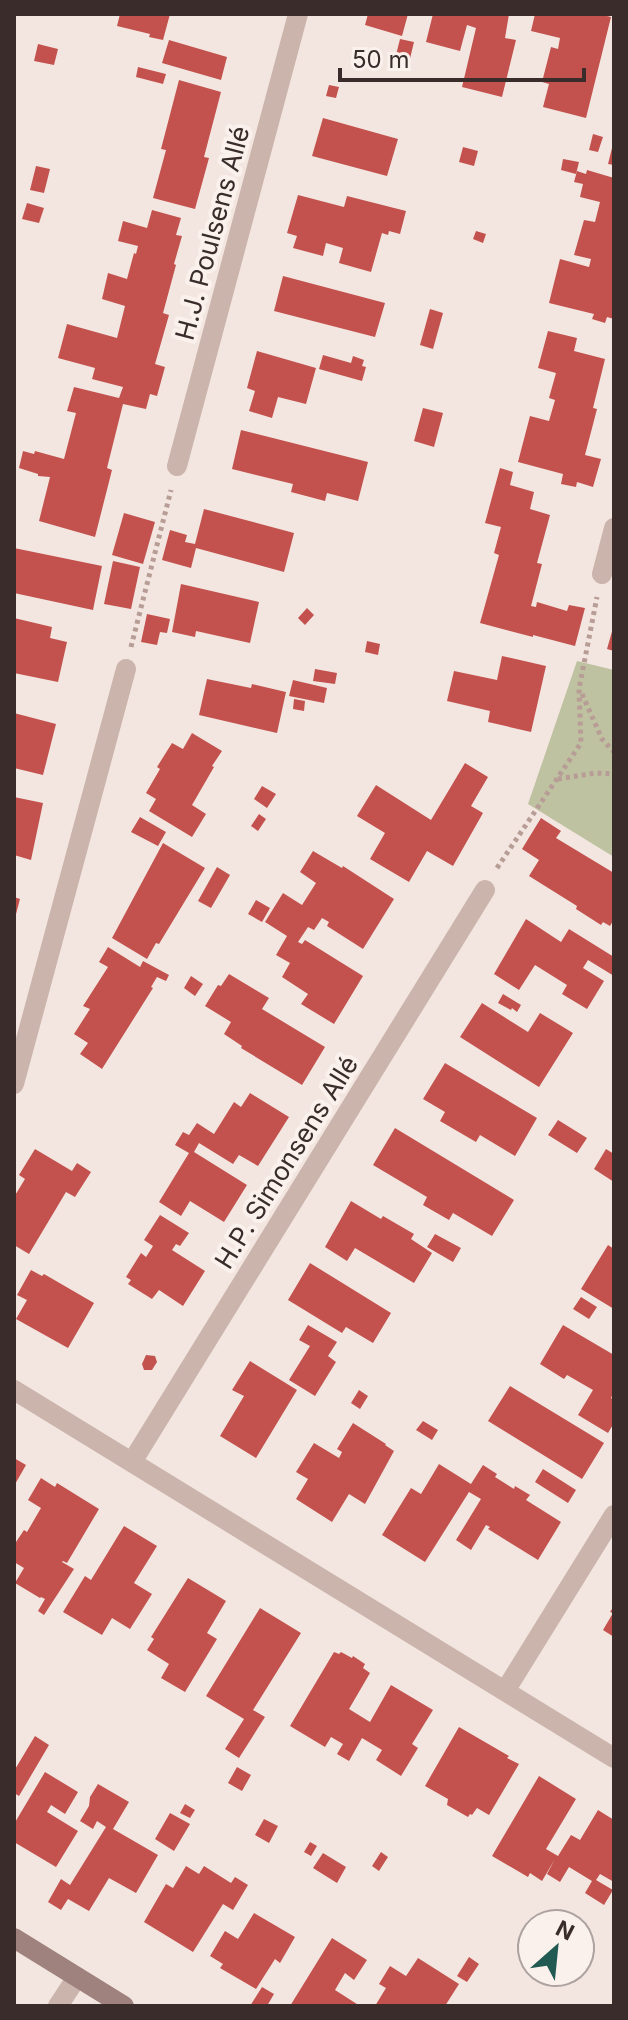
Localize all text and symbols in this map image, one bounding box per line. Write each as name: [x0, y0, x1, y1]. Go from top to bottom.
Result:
scale bar: [340, 32, 584, 82]
text: 50 m: [352, 45, 410, 74]
street label: H.J. Poulsens Allé: [169, 123, 255, 343]
street label: H.P. Simonsens Allé: [208, 1050, 364, 1274]
north arrow: [516, 1908, 596, 1988]
text: N: [552, 1915, 578, 1946]

